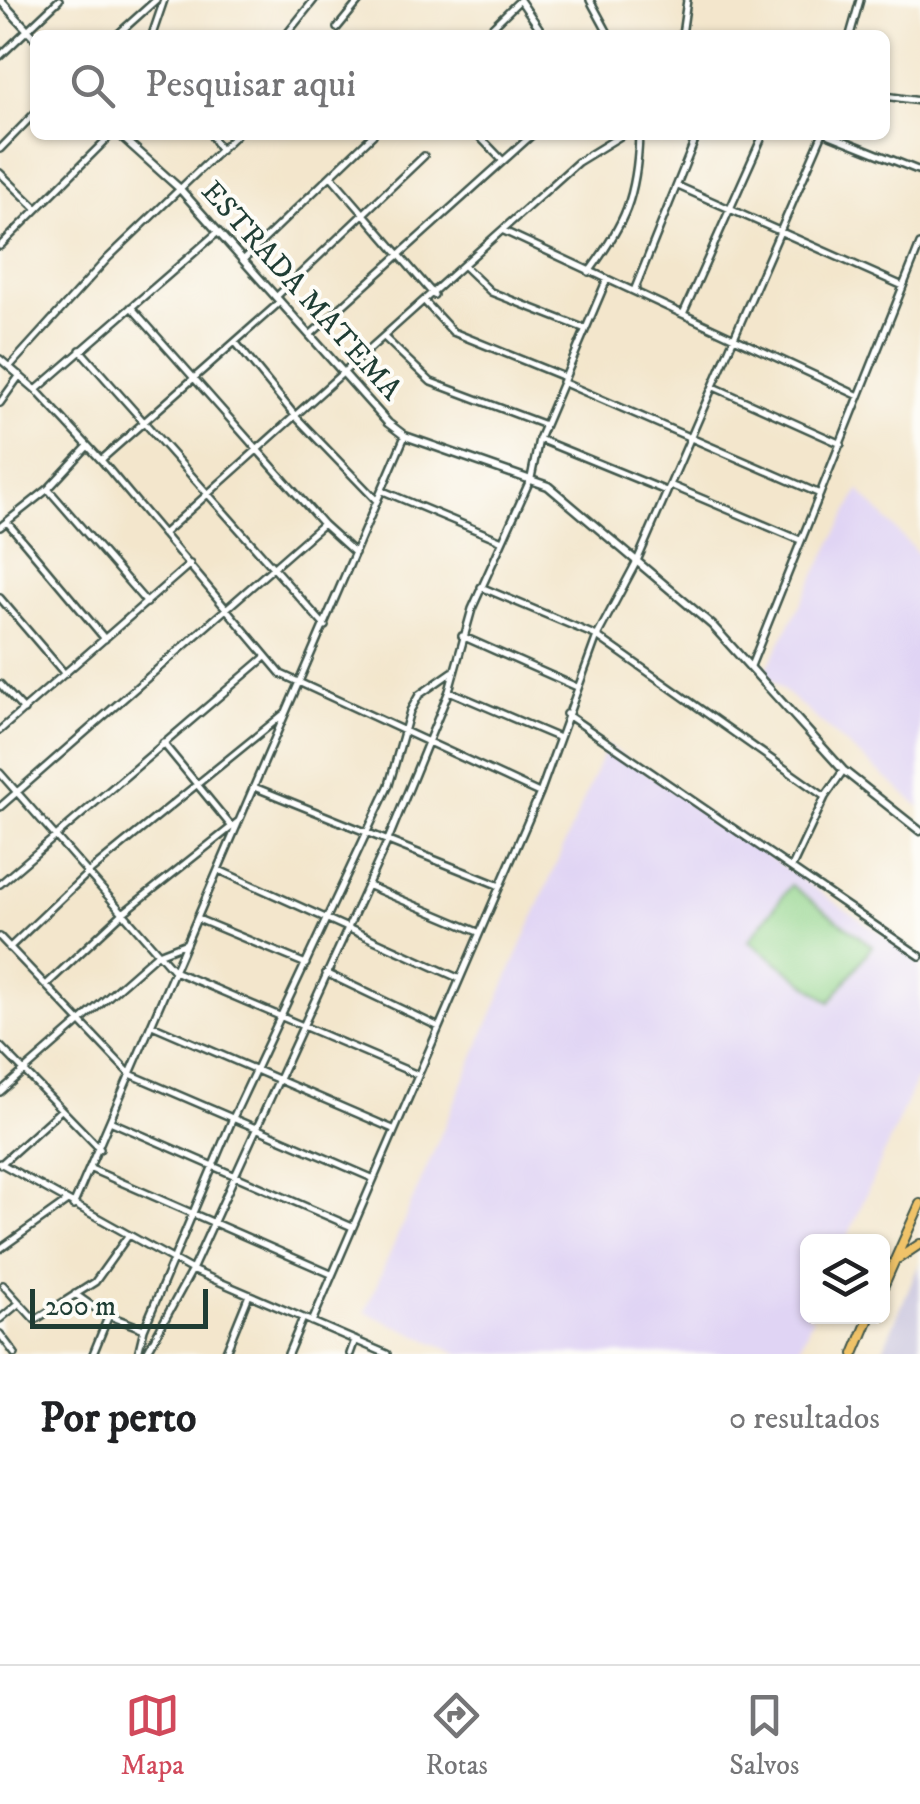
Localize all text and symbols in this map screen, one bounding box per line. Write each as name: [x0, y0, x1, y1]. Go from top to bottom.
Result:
search box: [30, 30, 890, 140]
icon: search: [65, 58, 120, 113]
text: Pesquisar aqui: [145, 61, 356, 109]
street label: ESTRADA MATEMA: [193, 174, 410, 409]
map controls: [800, 1234, 890, 1324]
button: layers: [800, 1234, 890, 1324]
scale bar: [30, 1284, 208, 1328]
text: 200 m: [45, 1289, 116, 1324]
text: Por perto: [40, 1393, 197, 1445]
text: 0 resultados: [729, 1399, 880, 1439]
tab: Mapa: [121, 1688, 184, 1783]
tab: Rotas: [426, 1688, 488, 1783]
tab: Salvos: [729, 1688, 799, 1783]

